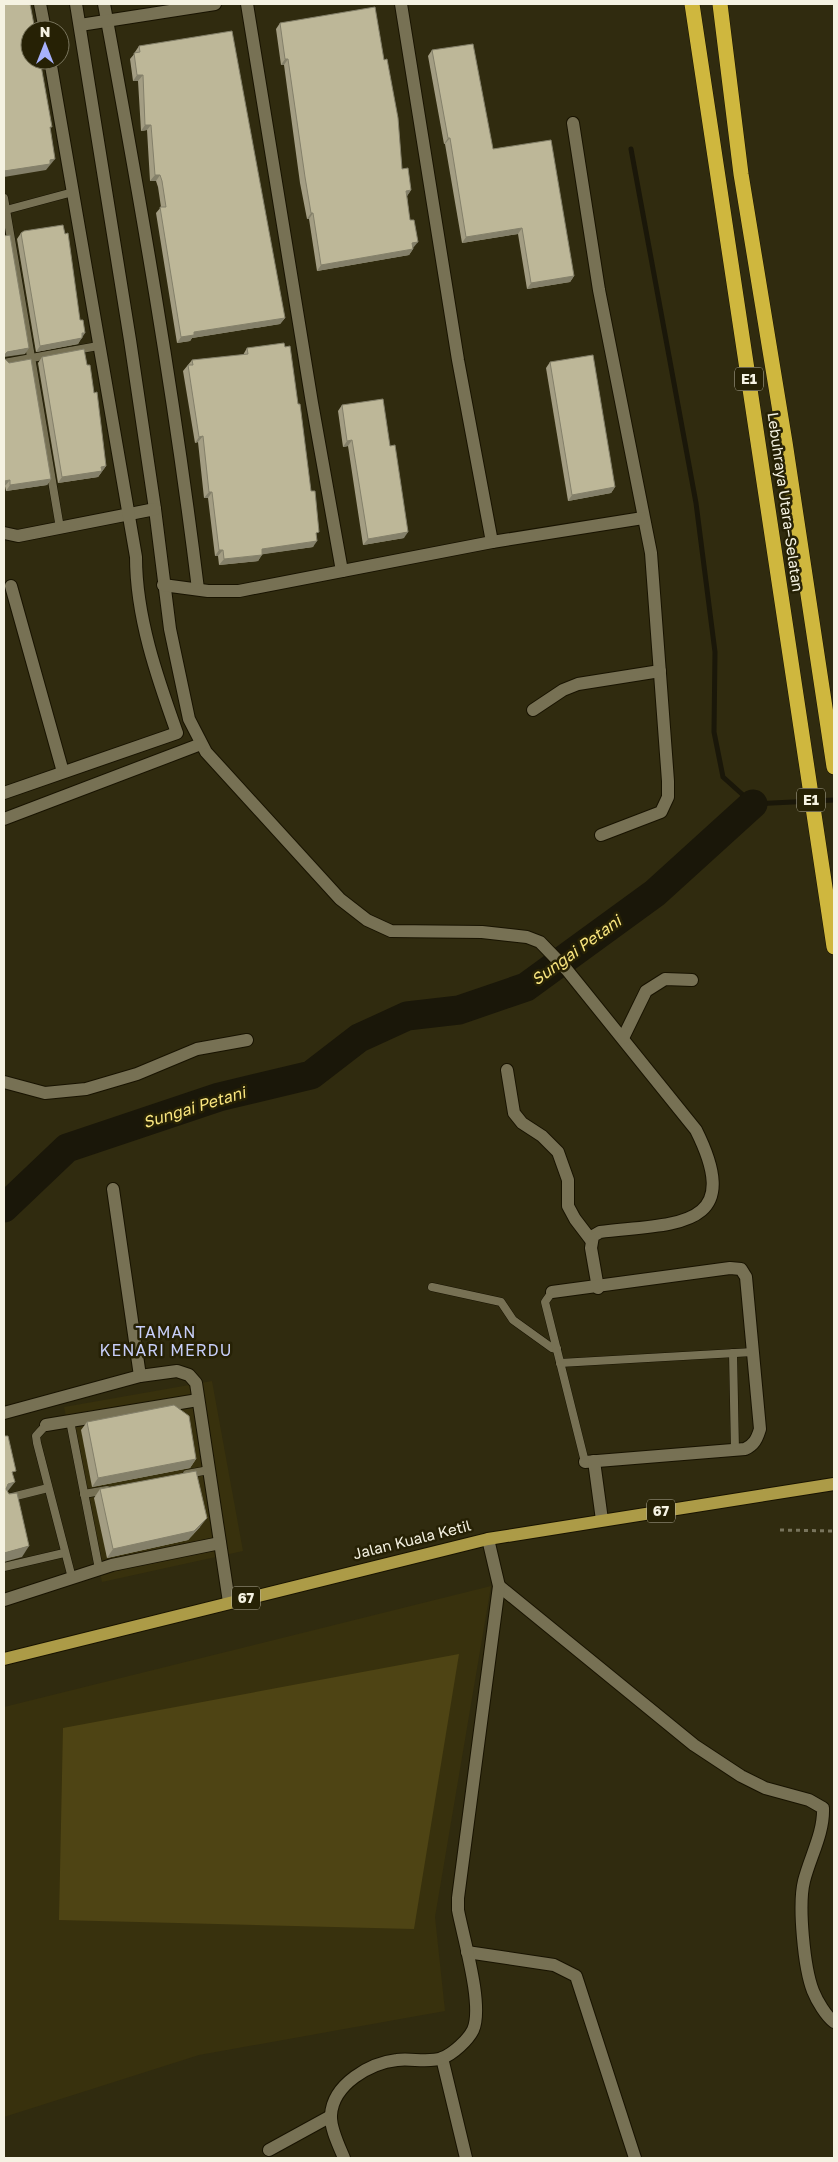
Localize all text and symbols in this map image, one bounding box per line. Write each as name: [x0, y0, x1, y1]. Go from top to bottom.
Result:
north arrow: [20, 20, 70, 70]
text: N: [40, 23, 50, 40]
road number: E1: [735, 368, 763, 390]
street label: Lebuhraya Utara–Selatan: [764, 411, 808, 593]
road number: E1: [797, 788, 825, 812]
water label: Sungai Petani: [527, 910, 626, 989]
water label: Sungai Petani: [140, 1081, 249, 1132]
district label: TAMAN KENARI MERDU: [100, 1322, 232, 1360]
road number: 67: [647, 1500, 675, 1522]
street label: Jalan Kuala Ketil: [351, 1516, 473, 1562]
road number: 67: [232, 1586, 260, 1610]

